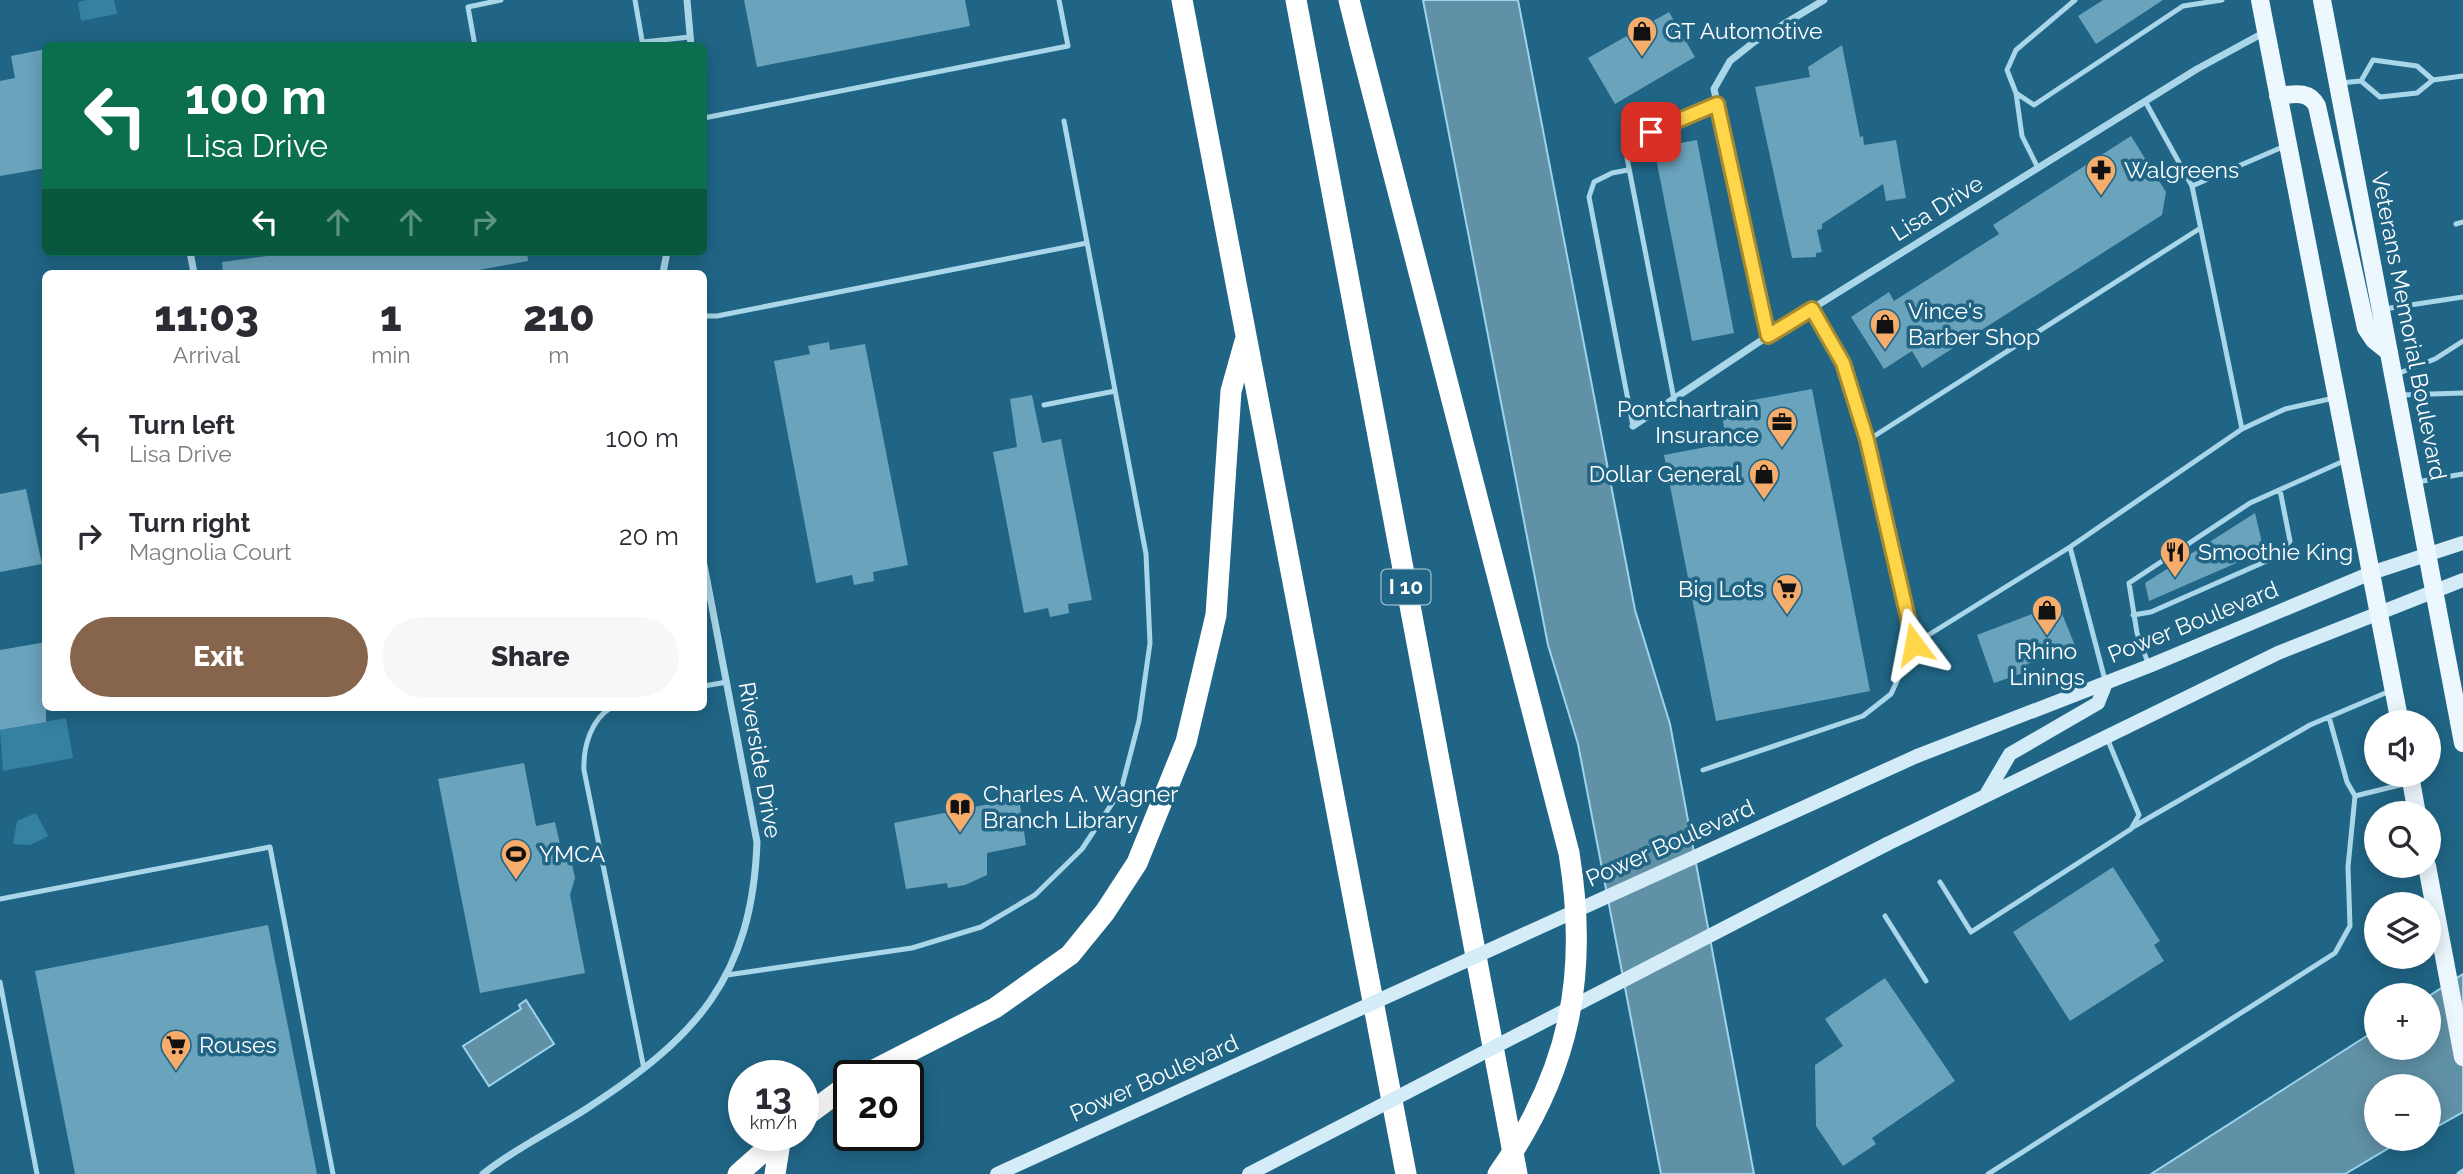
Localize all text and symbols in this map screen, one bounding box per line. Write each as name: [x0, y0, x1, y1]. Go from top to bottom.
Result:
shop icon: GT Automotive: [1625, 14, 1659, 58]
place label: GT Automotive: [1665, 17, 1823, 44]
text: 100 m: [185, 68, 327, 125]
icon: left: [70, 70, 161, 161]
pin: [1621, 102, 1681, 162]
icon: arrive: [1632, 113, 1670, 151]
text: Lisa Drive: [185, 127, 328, 164]
pharmacy icon: Walgreens: [2084, 153, 2118, 197]
place label: Walgreens: [2124, 156, 2239, 183]
street label: Lisa Drive: [1886, 169, 1987, 246]
street label: Veterans Memorial Boulevard: [2366, 169, 2453, 482]
icon: left: [246, 203, 284, 241]
icon: ahead: [319, 203, 357, 241]
icon: ahead: [392, 203, 430, 241]
icon: right: [465, 203, 503, 241]
text: 11:03: [154, 292, 259, 341]
text: 1: [380, 292, 402, 341]
text: 210: [523, 292, 595, 341]
place label: Vince's Barber Shop: [1908, 297, 2040, 350]
shop icon: Vince's Barber Shop: [1868, 307, 1902, 351]
text: Arrival: [173, 341, 240, 368]
text: min: [371, 341, 411, 368]
text: m: [548, 341, 569, 368]
place label: Pontchartrain Insurance: [1617, 395, 1759, 448]
office icon: Pontchartrain Insurance: [1765, 405, 1799, 449]
text: Turn left: [129, 410, 235, 440]
icon: left: [70, 419, 108, 457]
text: 100 m: [606, 423, 679, 453]
text: Lisa Drive: [129, 440, 232, 467]
shop icon: Dollar General: [1747, 457, 1781, 501]
place label: Dollar General: [1589, 460, 1742, 487]
text: Turn right: [129, 508, 250, 538]
icon: right: [70, 517, 108, 555]
text: 20 m: [619, 521, 679, 551]
restaurant icon: Smoothie King: [2158, 535, 2192, 579]
text: Magnolia Court: [129, 538, 291, 565]
place label: Smoothie King: [2198, 538, 2353, 565]
road number: I 10: [1382, 570, 1430, 604]
supermarket icon: Big Lots: [1770, 572, 1804, 616]
place label: Big Lots: [1678, 575, 1764, 602]
street label: Power Boulevard: [2104, 575, 2282, 668]
shop icon: Rhino Linings: [2030, 593, 2064, 637]
position arrow: [1877, 607, 1951, 681]
button: Exit: [70, 617, 368, 697]
button: Share: [382, 617, 679, 697]
place label: Rhino Linings: [2009, 637, 2085, 690]
street label: Riverside Drive: [733, 680, 788, 840]
map controls: [2364, 710, 2441, 1151]
button: sound: [2364, 710, 2441, 787]
place label: Charles A. Wagner Branch Library: [983, 780, 1178, 833]
library icon: Charles A. Wagner Branch Library: [943, 790, 977, 834]
street label: Power Boulevard: [1582, 793, 1758, 892]
button: search: [2364, 801, 2441, 878]
sports icon: YMCA: [499, 837, 533, 881]
place label: YMCA: [539, 840, 606, 867]
button: layers: [2364, 892, 2441, 969]
button: +: [2364, 983, 2441, 1060]
supermarket icon: Rouses: [159, 1028, 193, 1072]
street label: Power Boulevard: [1066, 1028, 1242, 1127]
place label: Rouses: [199, 1031, 277, 1058]
speed limit sign: 20: [833, 1060, 924, 1151]
button: −: [2364, 1074, 2441, 1151]
text: 13: [755, 1076, 792, 1117]
text: km/h: [750, 1112, 797, 1133]

